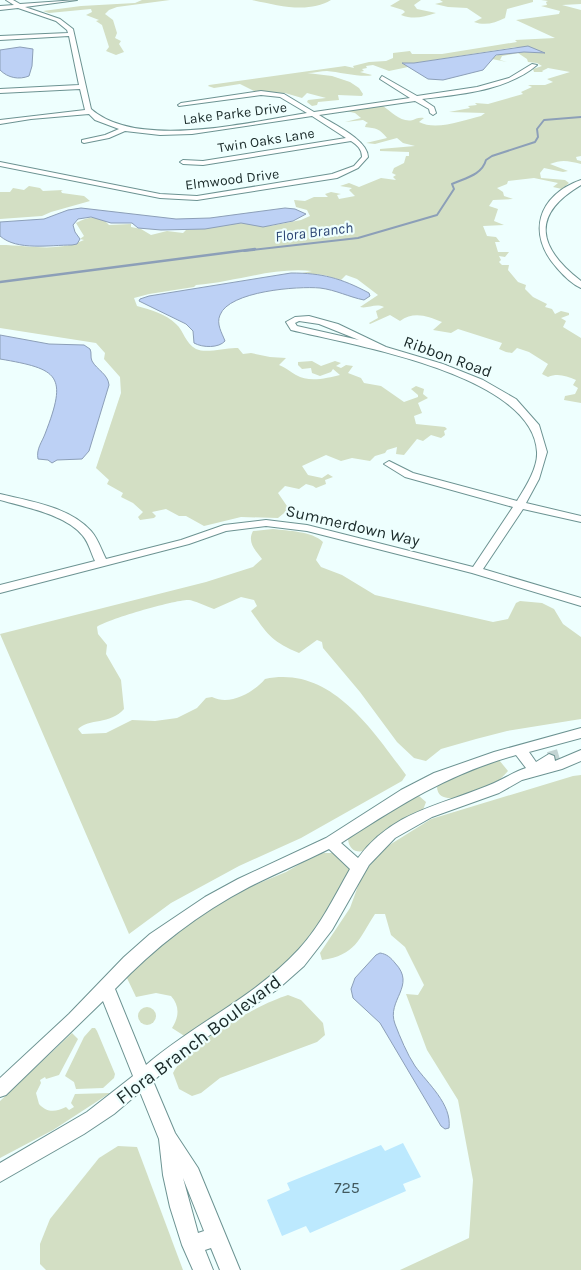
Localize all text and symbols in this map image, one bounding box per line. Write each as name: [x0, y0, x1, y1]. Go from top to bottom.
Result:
street label: Lake Parke Drive: [182, 99, 288, 128]
street label: Twin Oaks Lane: [216, 124, 316, 157]
street label: Elmwood Drive: [184, 165, 280, 194]
water label: Flora Branch: [274, 218, 354, 246]
street label: Ribbon Road: [401, 332, 495, 381]
street label: Summerdown Way: [284, 501, 422, 550]
street label: Flora Branch Boulevard: [112, 971, 285, 1109]
house number: 725: [334, 1178, 360, 1197]

